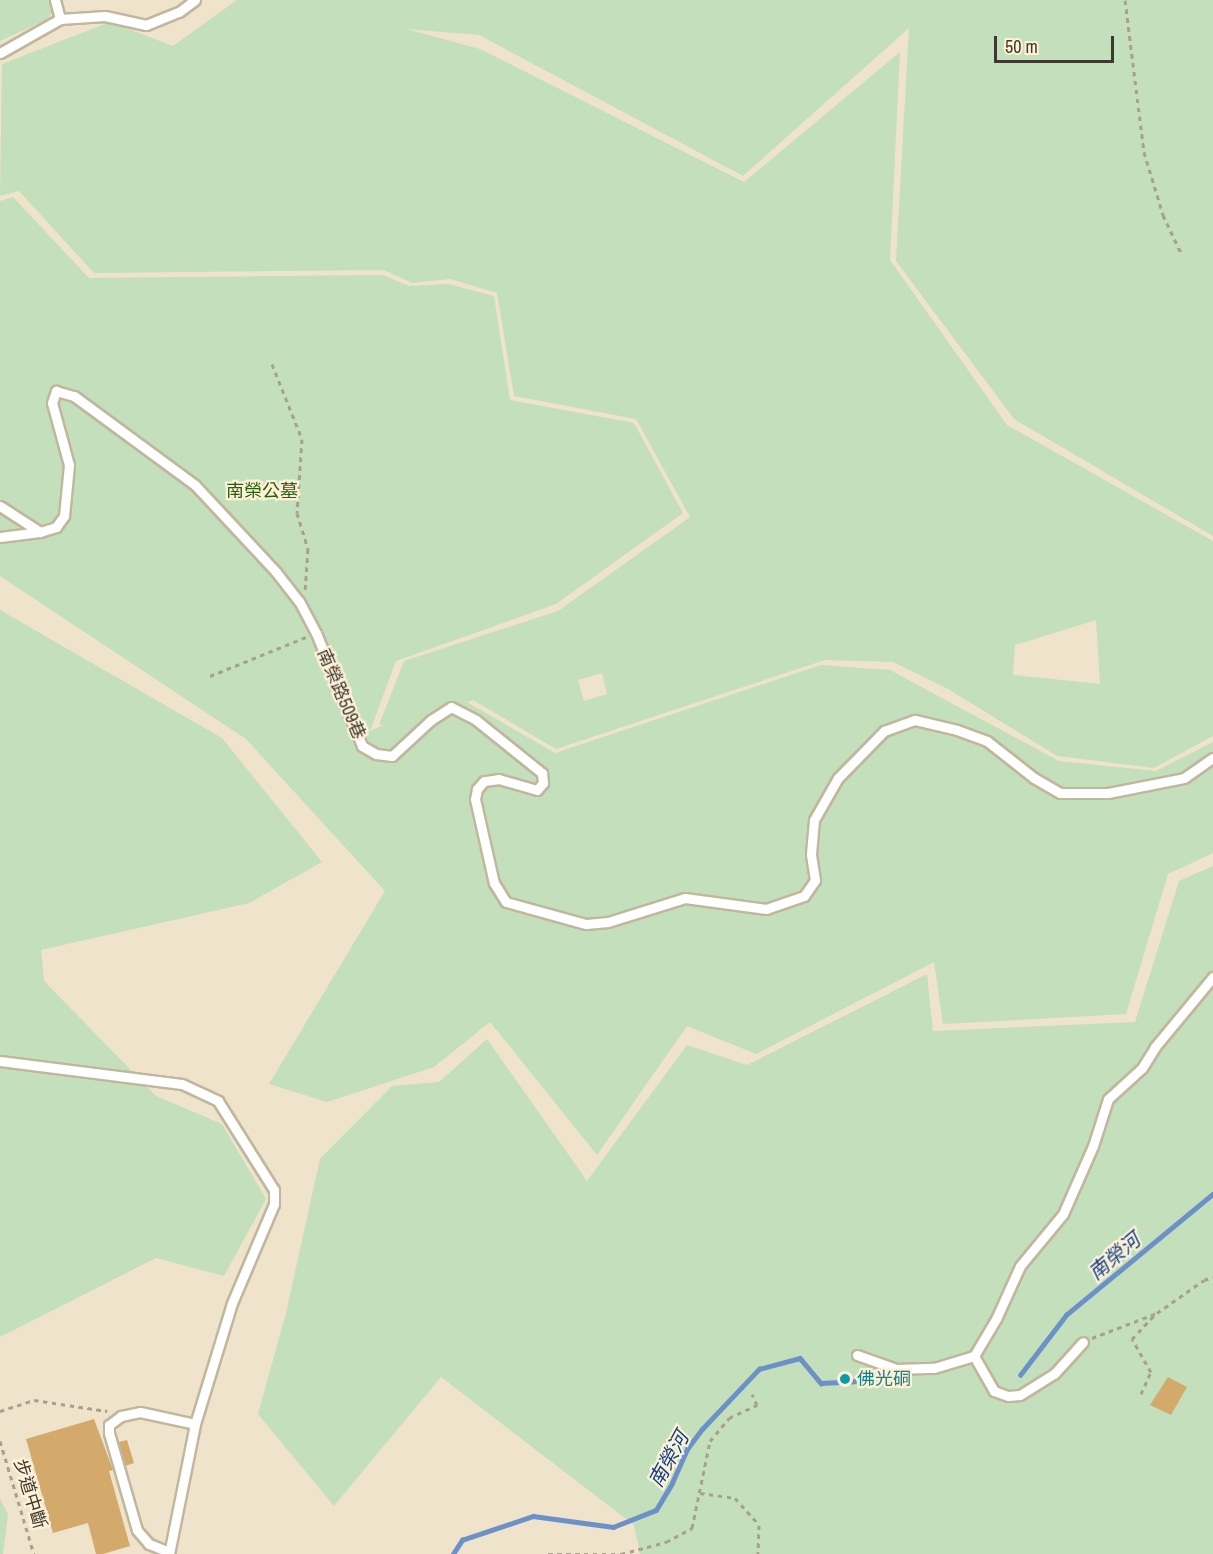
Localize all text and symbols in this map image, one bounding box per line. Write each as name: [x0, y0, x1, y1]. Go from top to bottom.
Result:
scale bar: [997, 24, 1117, 62]
text: 50 m: [1005, 34, 1038, 59]
park label: 南榮公墓: [226, 480, 298, 502]
street label: 南榮路509巷: [312, 645, 370, 743]
water label: 南榮河: [1083, 1228, 1145, 1284]
place label: 佛光硐: [857, 1368, 911, 1390]
marker: 佛光硐: [838, 1372, 852, 1386]
water label: 南榮河: [643, 1427, 693, 1491]
street label: 步道中斷: [9, 1456, 51, 1532]

